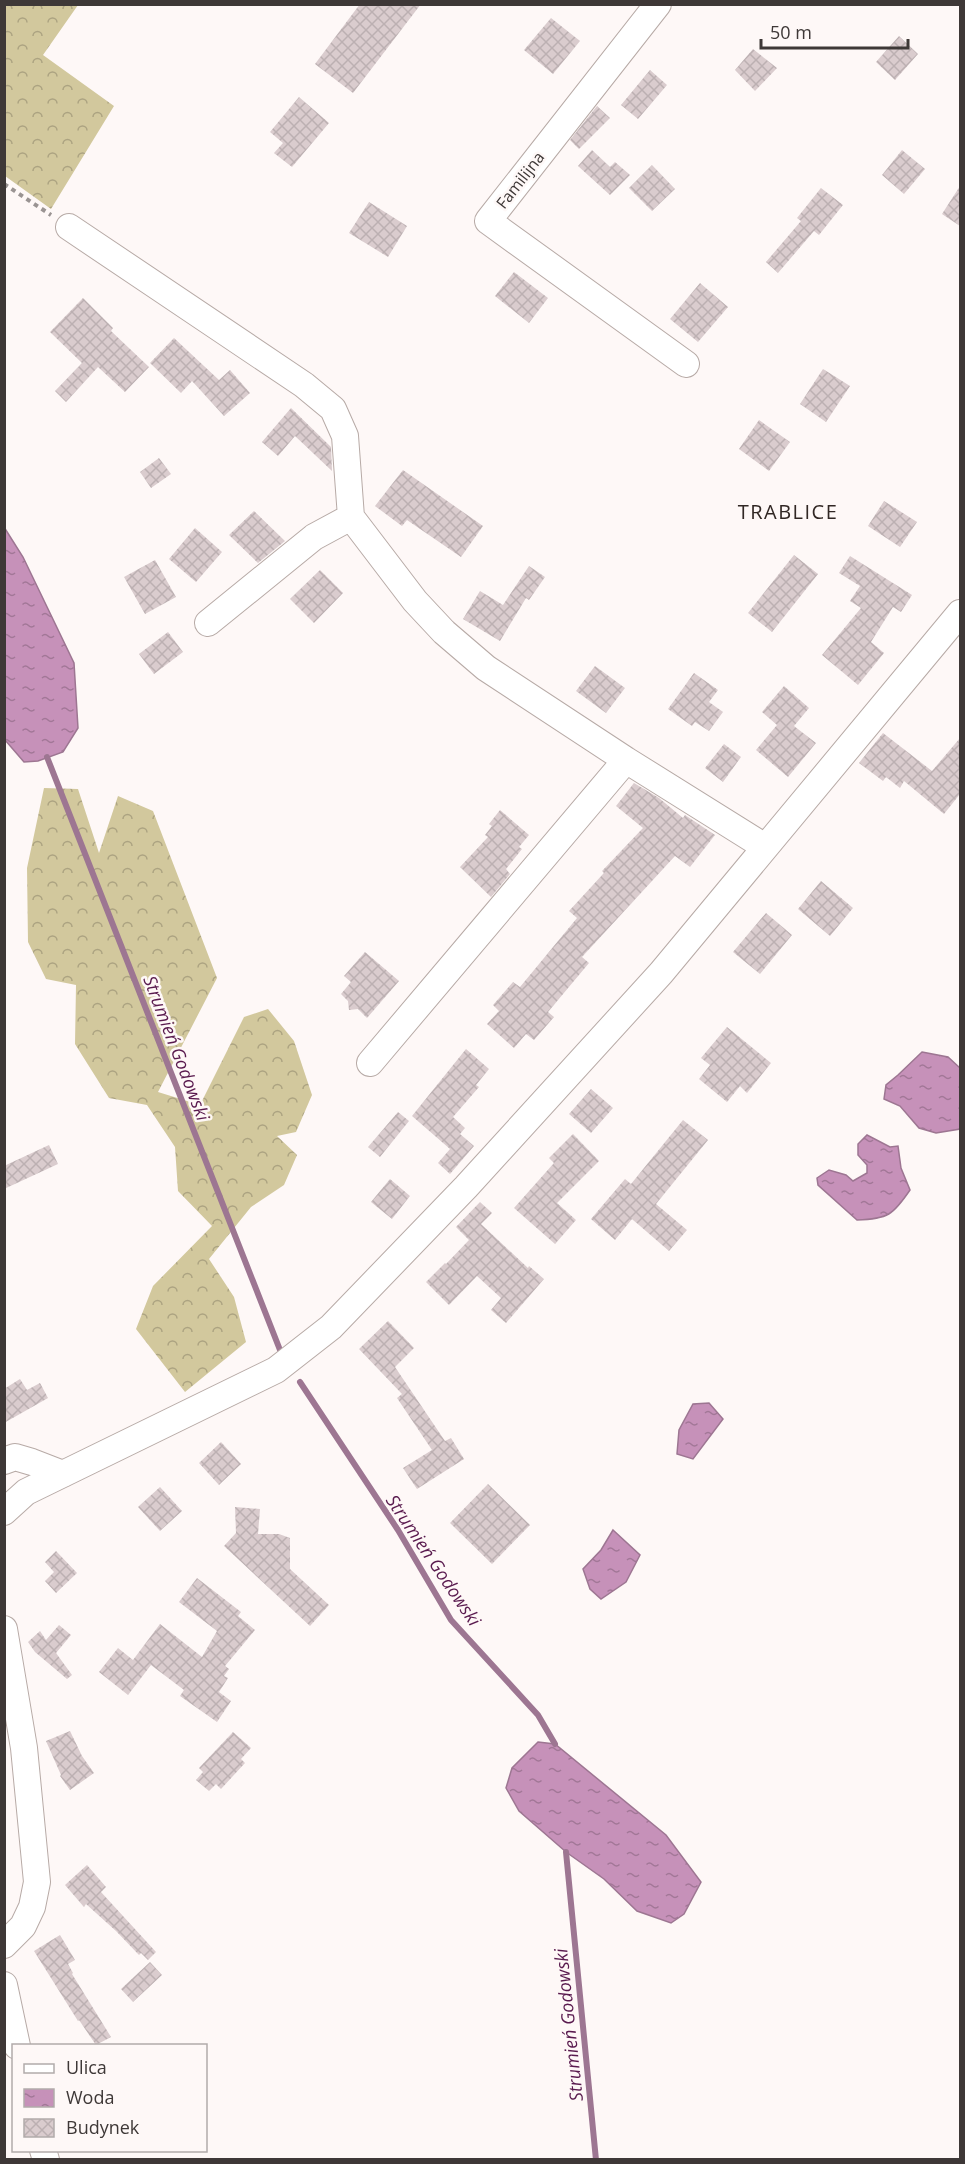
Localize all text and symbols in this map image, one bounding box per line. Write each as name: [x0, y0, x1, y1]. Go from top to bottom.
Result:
scale bar: [761, 12, 908, 50]
text: 50 m: [770, 20, 812, 44]
street label: Familijna: [491, 147, 549, 213]
district label: TRABLICE: [738, 498, 838, 525]
water label: Strumień Godowski: [138, 972, 216, 1124]
water label: Strumień Godowski: [381, 1490, 487, 1631]
water label: Strumień Godowski: [548, 1947, 588, 2103]
legend: [12, 2044, 207, 2152]
text: Ulica: [66, 2055, 107, 2079]
text: Woda: [66, 2085, 114, 2109]
text: Budynek: [66, 2115, 140, 2139]

